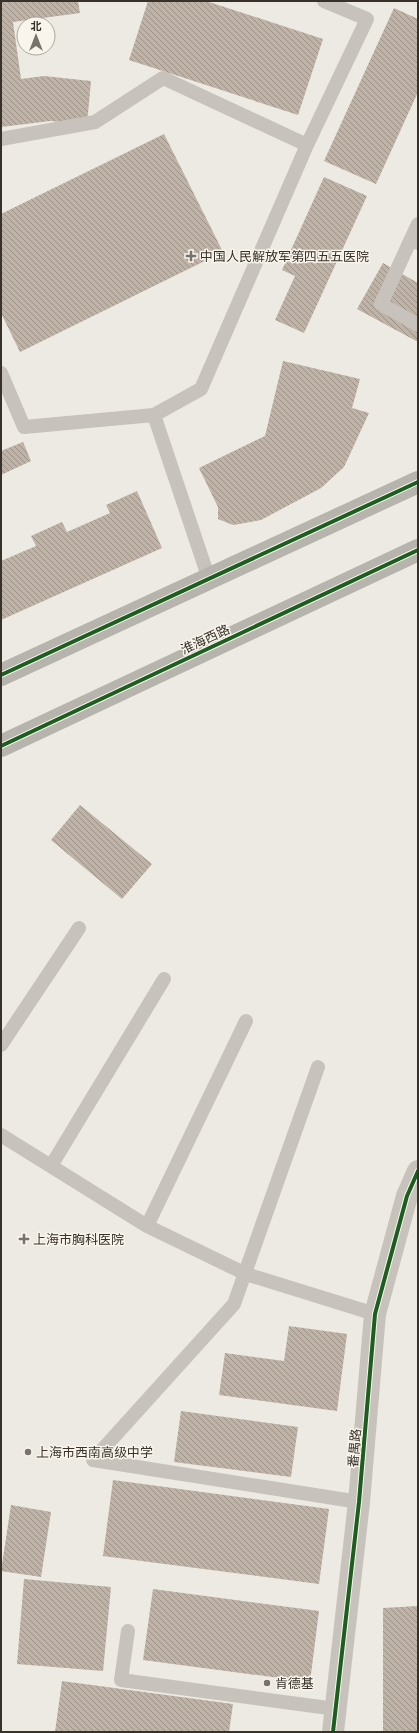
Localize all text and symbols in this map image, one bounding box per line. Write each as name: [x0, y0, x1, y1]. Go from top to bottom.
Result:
north arrow: [16, 16, 56, 56]
text: 北: [31, 19, 42, 33]
place label: 中国人民解放军第四五五医院: [200, 248, 369, 264]
marker: 中国人民解放军第四五五医院: [185, 250, 197, 262]
street label: 淮海西路: [178, 621, 232, 657]
place label: 上海市胸科医院: [33, 1231, 124, 1247]
marker: 上海市胸科医院: [18, 1233, 30, 1245]
street label: 番禺路: [344, 1428, 364, 1468]
place label: 上海市西南高级中学: [36, 1444, 153, 1460]
marker: 上海市西南高级中学: [23, 1447, 33, 1457]
place label: 肯德基: [275, 1675, 314, 1691]
marker: 肯德基: [262, 1678, 272, 1688]

